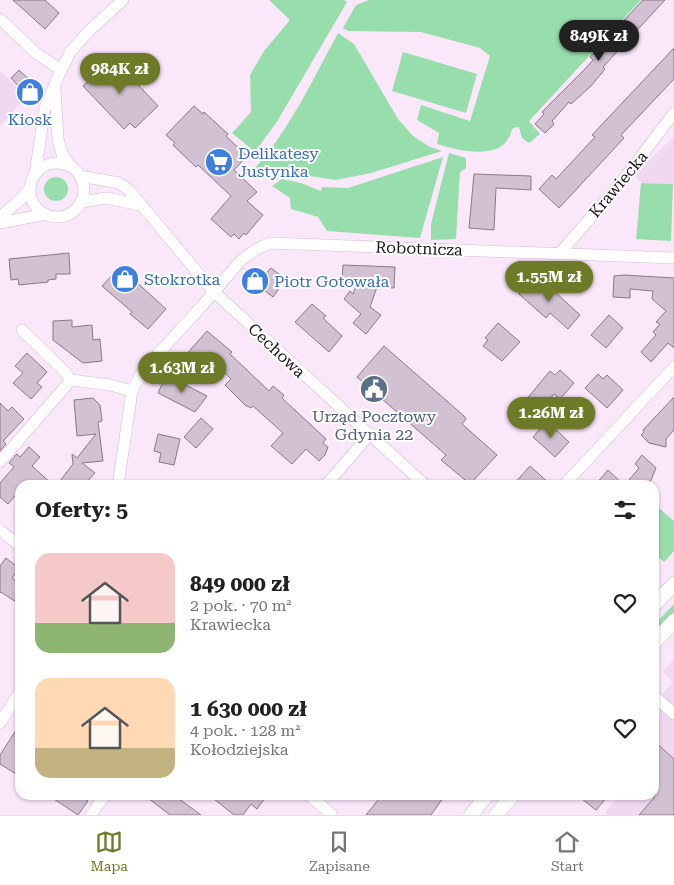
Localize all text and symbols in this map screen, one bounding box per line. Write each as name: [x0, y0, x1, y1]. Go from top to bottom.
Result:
pin: 849K zł: [553, 20, 645, 62]
text: 849K zł: [570, 26, 628, 45]
pin: 984K zł: [74, 52, 166, 95]
text: 984K zł: [91, 59, 149, 78]
shop icon: Kiosk: [15, 77, 45, 107]
place label: Kiosk: [8, 110, 52, 129]
place label: Delikatesy Justynka: [238, 144, 319, 181]
supermarket icon: Delikatesy Justynka: [204, 147, 234, 177]
street label: Krawiecka: [585, 147, 652, 221]
street label: Robotnicza: [375, 237, 463, 260]
pin: 1.55M zł: [497, 260, 601, 303]
shop icon: Stokrotka: [110, 264, 140, 294]
shop icon: Piotr Gotowała: [240, 266, 270, 296]
text: 1.55M zł: [516, 267, 582, 286]
place label: Stokrotka: [144, 270, 220, 289]
place label: Piotr Gotowała: [274, 272, 389, 291]
street label: Cechowa: [244, 319, 309, 382]
pin: 1.63M zł: [130, 352, 234, 394]
text: 1.63M zł: [149, 358, 215, 377]
public building icon: Urząd Pocztowy Gdynia 22: [359, 374, 389, 404]
pin: 1.26M zł: [499, 396, 603, 439]
text: 1.26M zł: [518, 403, 584, 422]
place label: Urząd Pocztowy Gdynia 22: [312, 407, 437, 444]
icon: filters: [611, 496, 639, 524]
text: Oferty: 5: [35, 498, 128, 522]
text: 849 000 zł: [190, 572, 290, 596]
icon: home: [75, 573, 135, 633]
icon: heart: [611, 589, 639, 617]
text: 2 pok. · 70 m²: [190, 596, 291, 615]
text: Krawiecka: [190, 615, 271, 634]
text: 1 630 000 zł: [190, 697, 307, 721]
icon: home: [75, 698, 135, 758]
icon: heart: [611, 714, 639, 742]
text: 4 pok. · 128 m²: [190, 721, 300, 740]
text: Kołodziejska: [190, 740, 288, 759]
tab: Mapa: [91, 828, 128, 874]
tab: Zapisane: [309, 828, 370, 874]
tab: Start: [551, 828, 584, 874]

